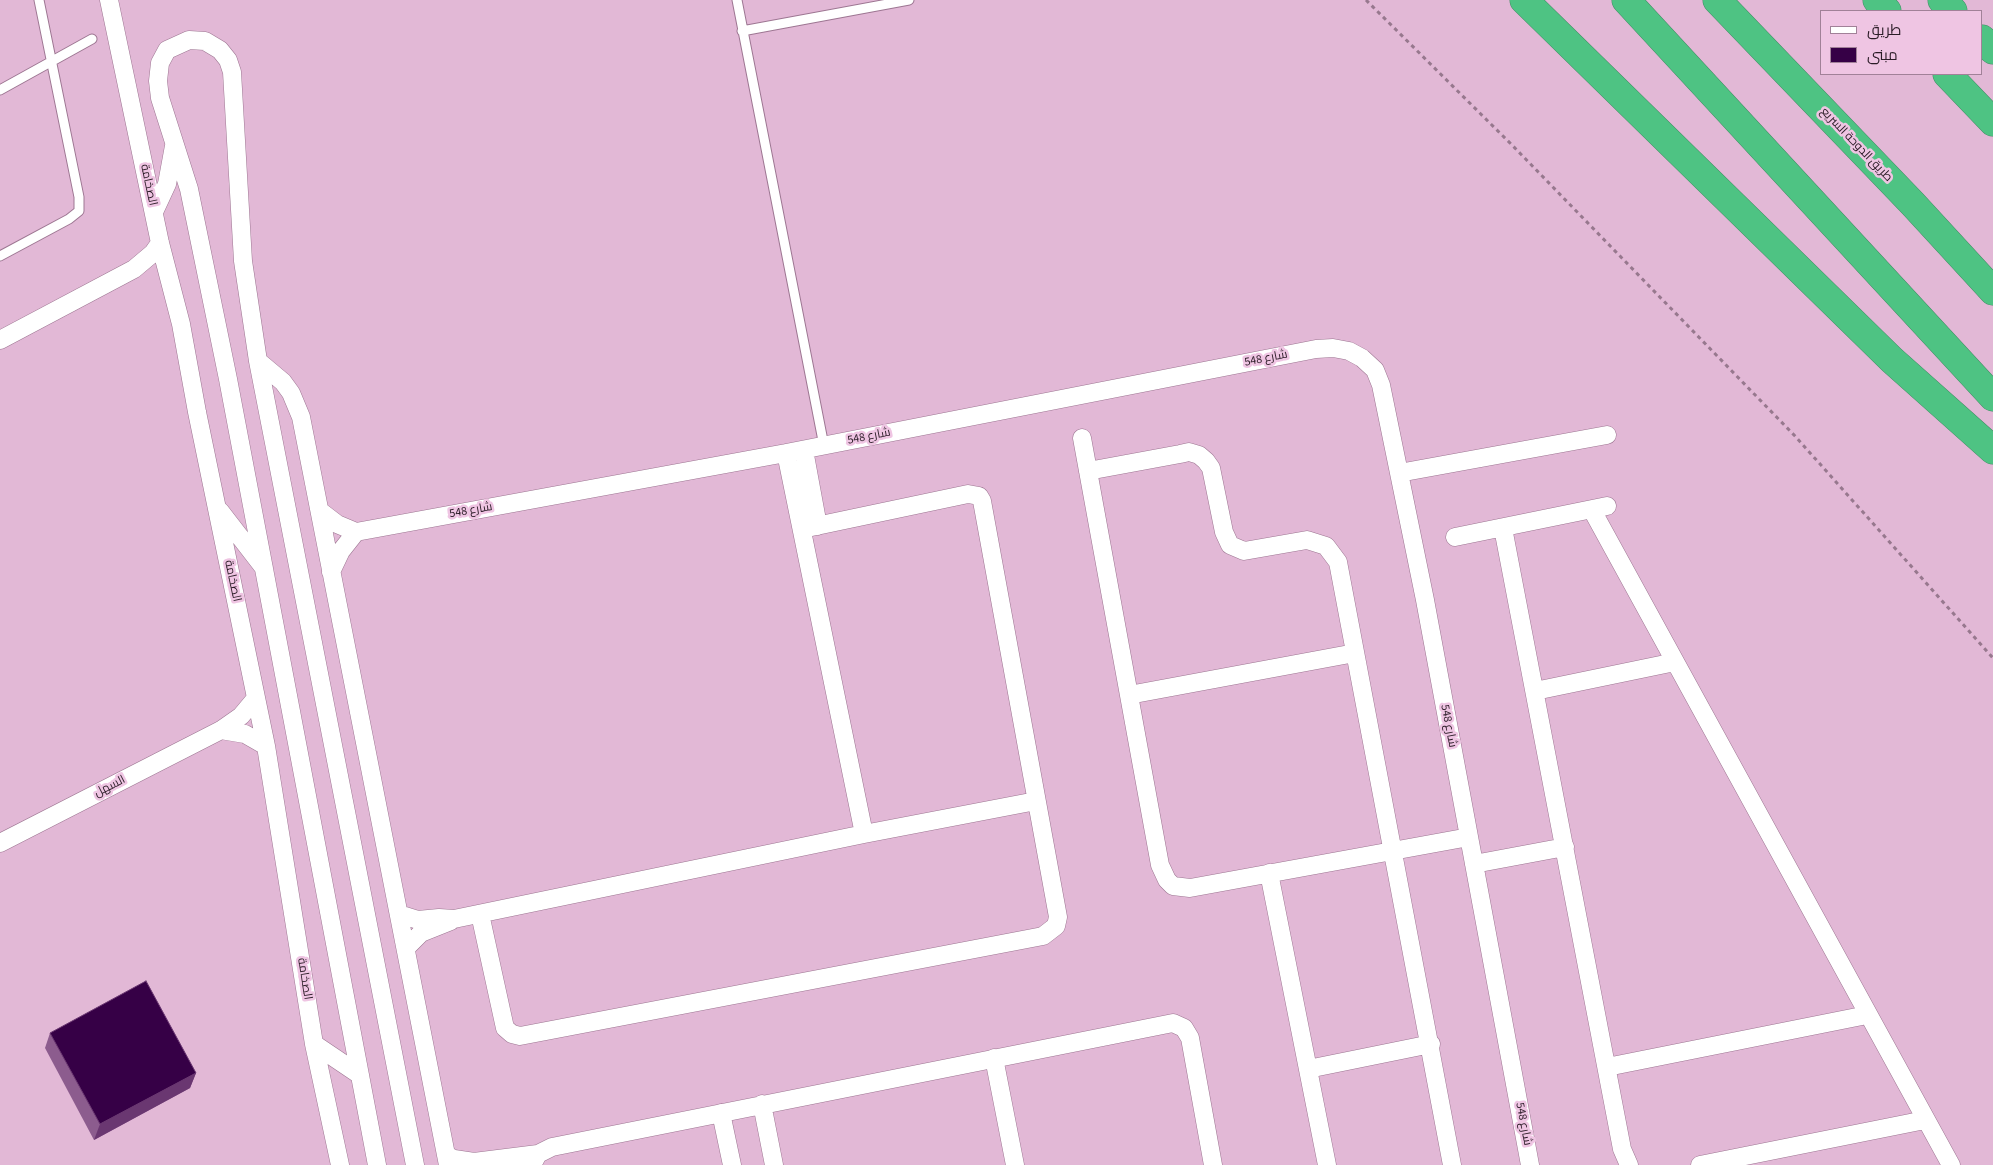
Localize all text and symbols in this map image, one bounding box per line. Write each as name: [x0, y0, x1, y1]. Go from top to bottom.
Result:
legend: [1820, 10, 1983, 75]
text: طريق: [1867, 20, 1901, 41]
text: مبنى: [1867, 45, 1898, 66]
street label: طريق الدوحة السريع: [1817, 105, 1895, 185]
street label: الصخامة: [137, 163, 159, 207]
street label: شارع 548: [1243, 348, 1289, 370]
street label: شارع 548: [846, 426, 892, 448]
street label: شارع 548: [448, 500, 494, 522]
street label: الصخامة: [221, 559, 243, 603]
street label: شارع 548: [1437, 703, 1459, 749]
street label: السهل: [92, 773, 128, 801]
street label: الصخامة: [294, 957, 314, 1001]
street label: شارع 548: [1512, 1101, 1534, 1147]

